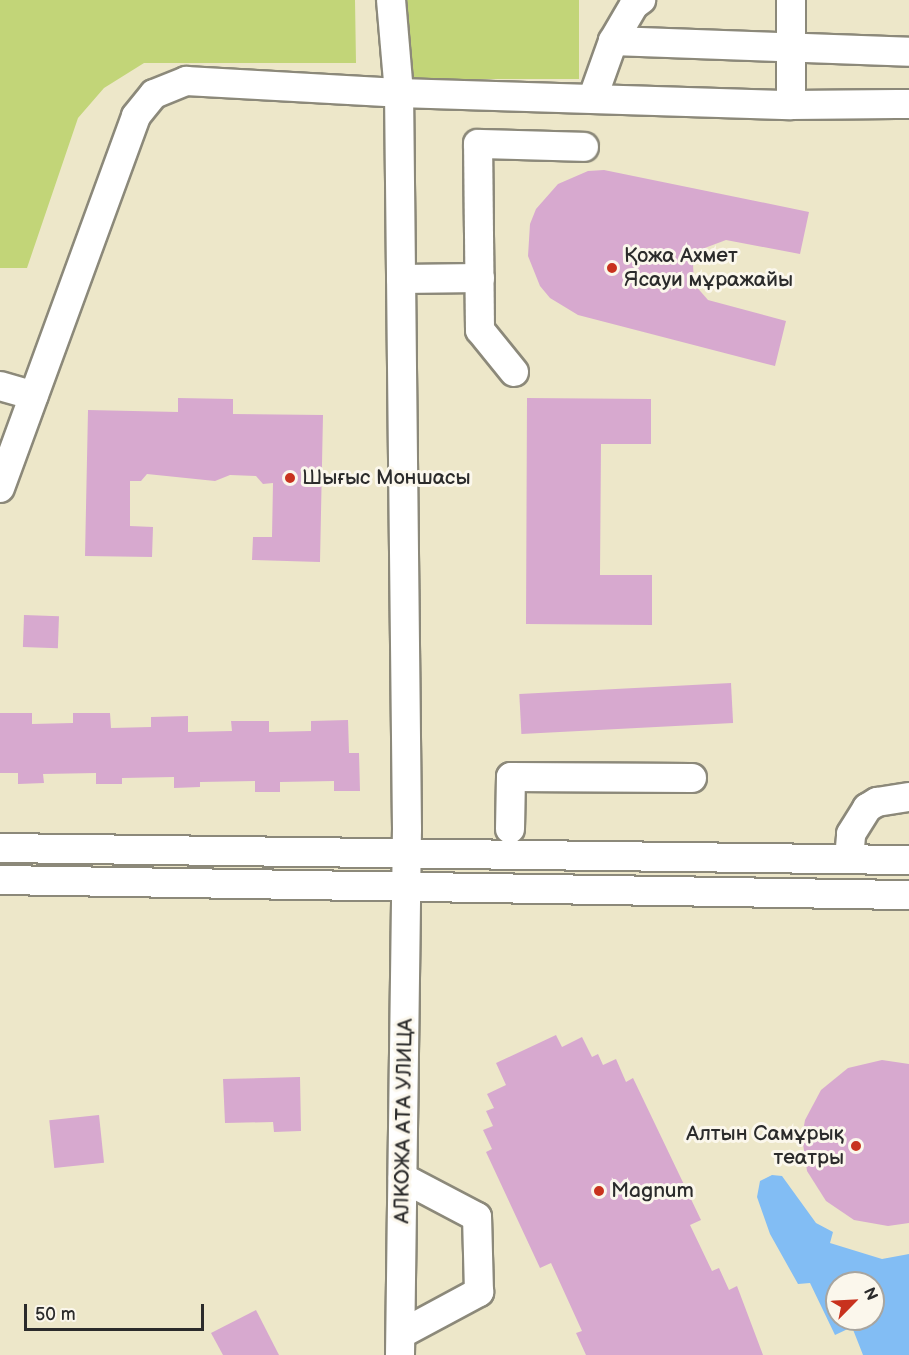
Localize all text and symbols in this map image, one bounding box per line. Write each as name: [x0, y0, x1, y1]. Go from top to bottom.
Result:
place label: Қожа Ахмет Ясауи мұражайы: [624, 243, 793, 293]
marker: Қожа Ахмет Ясауи мұражайы: [605, 261, 619, 275]
place label: Шығыс Моншасы: [302, 465, 471, 491]
marker: Шығыс Моншасы: [283, 471, 297, 485]
street label: АЛКОЖА АТА УЛИЦА: [390, 1018, 418, 1224]
place label: Алтын Самұрық театры: [686, 1121, 844, 1171]
marker: Алтын Самұрық театры: [849, 1139, 863, 1153]
place label: Magnum: [611, 1178, 694, 1204]
marker: Magnum: [592, 1184, 606, 1198]
north arrow: [825, 1271, 885, 1331]
text: N: [859, 1285, 881, 1304]
scale bar: [27, 1292, 207, 1330]
text: 50 m: [35, 1304, 76, 1325]

